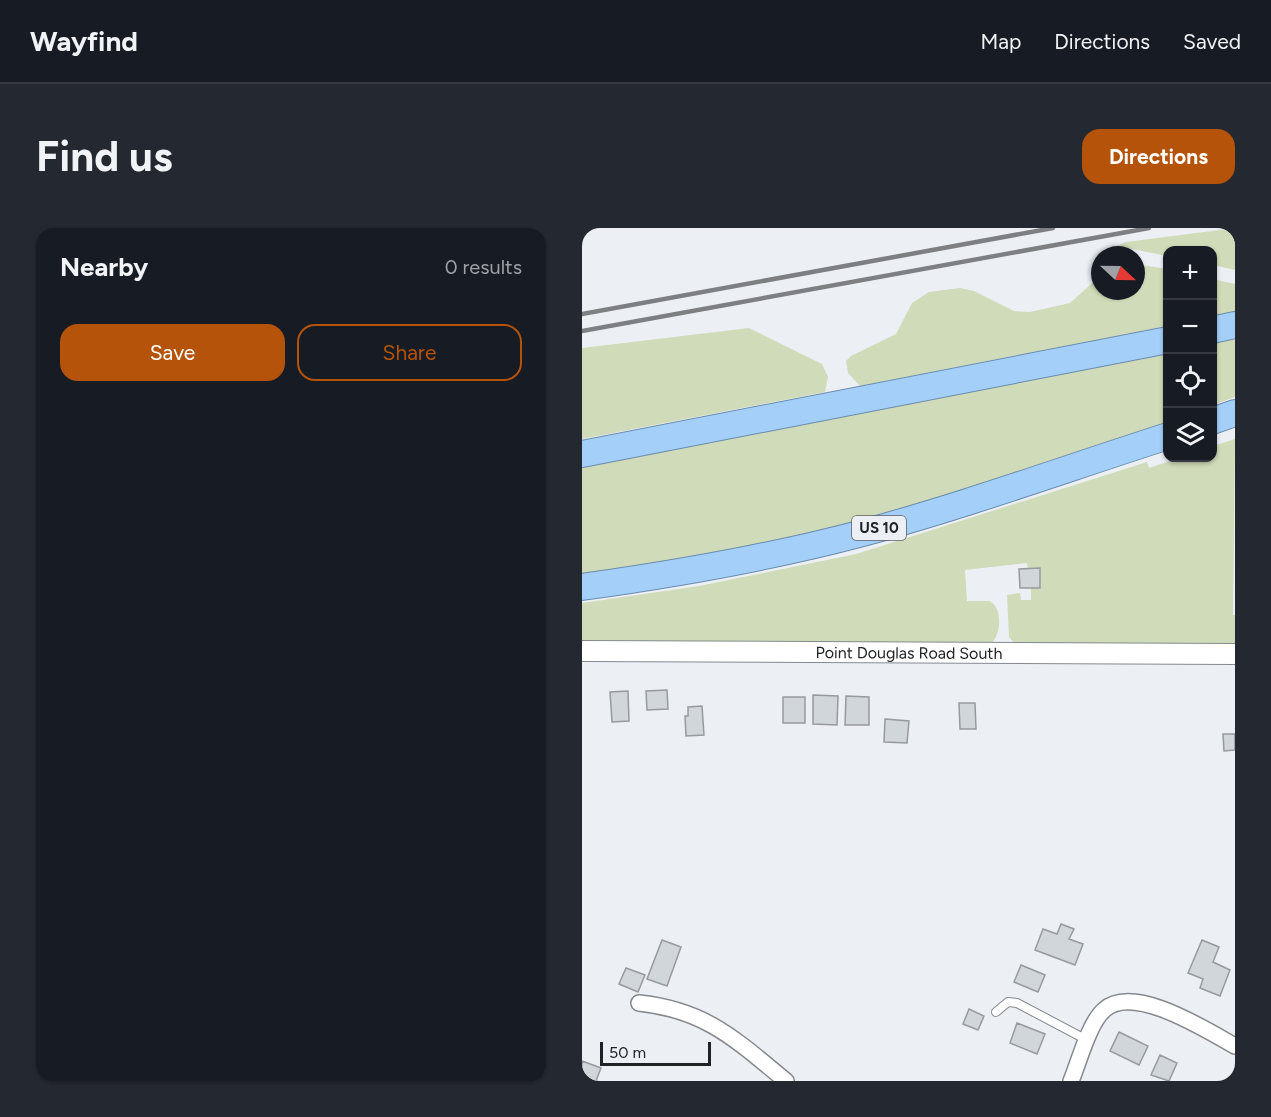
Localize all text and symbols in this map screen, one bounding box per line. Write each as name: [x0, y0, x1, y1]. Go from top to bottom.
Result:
text: Wayfind: [30, 24, 138, 58]
text: Map: [980, 29, 1021, 54]
text: Directions: [1054, 29, 1150, 54]
text: Saved: [1183, 29, 1241, 54]
button: Directions: [1082, 129, 1235, 184]
text: Find us: [36, 131, 173, 182]
north arrow: [1091, 246, 1145, 300]
map controls: [1163, 246, 1217, 462]
button: +: [1163, 246, 1217, 300]
text: Nearby: [60, 251, 148, 283]
text: 0 results: [445, 255, 522, 279]
button: −: [1163, 300, 1217, 354]
button: Save: [60, 324, 285, 381]
button: Share: [297, 324, 522, 381]
button: locate: [1163, 354, 1217, 408]
button: layers: [1163, 408, 1217, 462]
road number: US 10: [852, 516, 906, 540]
street label: Point Douglas Road South: [816, 643, 1002, 663]
scale bar: [600, 1039, 711, 1066]
text: 50 m: [609, 1043, 646, 1062]

